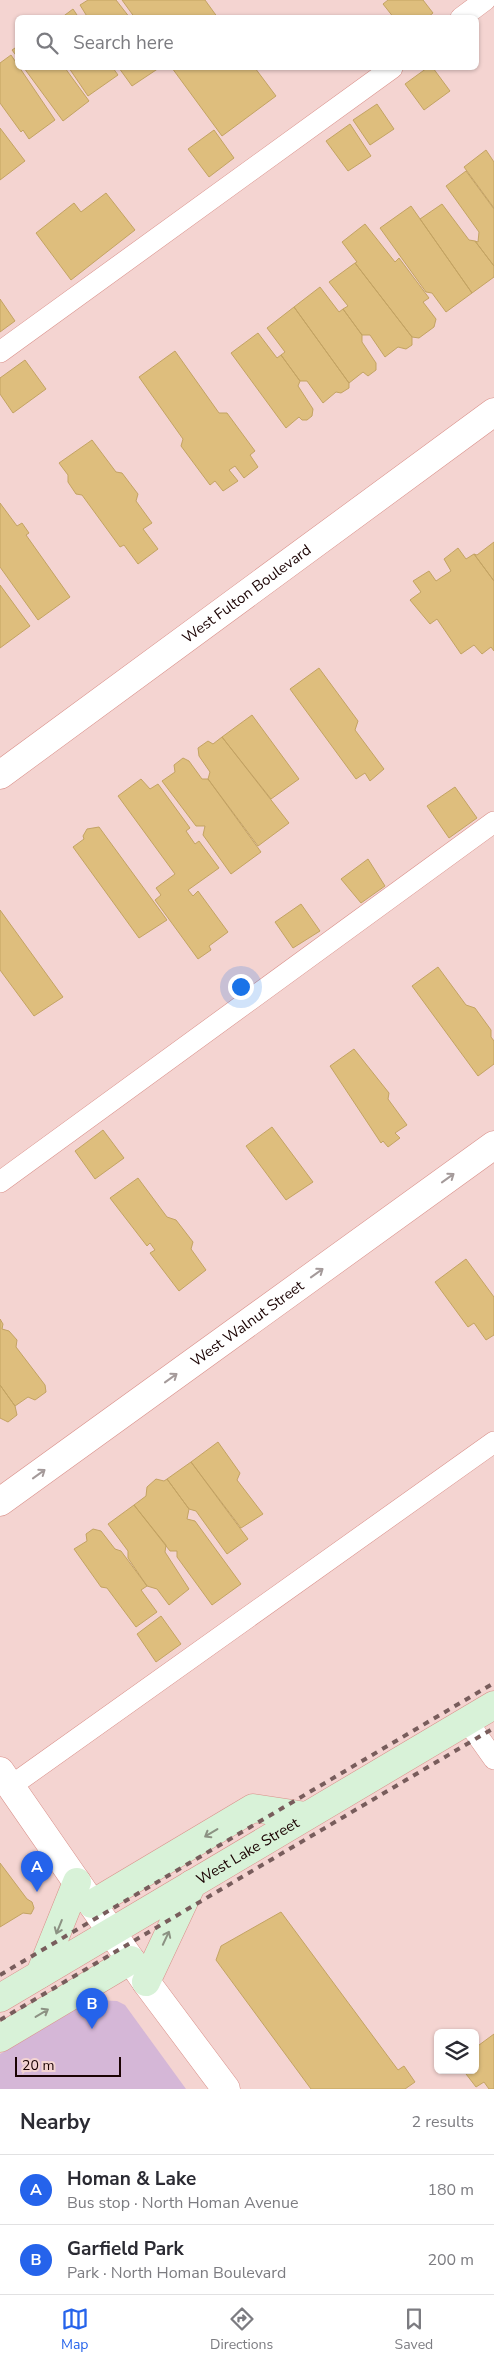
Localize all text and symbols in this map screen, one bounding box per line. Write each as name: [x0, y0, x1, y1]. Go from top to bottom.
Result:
search box: [15, 15, 479, 70]
icon: search: [33, 29, 61, 57]
text: Search here: [73, 30, 174, 56]
street label: West Fulton Boulevard: [178, 540, 315, 648]
your location: [228, 974, 254, 1000]
one-way arrow: [441, 1172, 455, 1183]
one-way arrow: [310, 1268, 324, 1278]
street label: West Walnut Street: [187, 1275, 308, 1371]
one-way arrow: [164, 1373, 177, 1384]
one-way arrow: [32, 1469, 46, 1479]
street label: West Lake Street: [193, 1812, 303, 1889]
one-way arrow: [203, 1828, 218, 1838]
pin: A: [21, 1851, 53, 1892]
one-way arrow: [54, 1919, 63, 1934]
one-way arrow: [162, 1931, 172, 1946]
pin: B: [76, 1988, 108, 2029]
one-way arrow: [34, 2007, 48, 2017]
map controls: [434, 2029, 479, 2074]
button: layers: [434, 2029, 479, 2074]
scale bar: [15, 2054, 121, 2077]
text: 20 m: [22, 2056, 54, 2075]
text: Nearby: [20, 2108, 90, 2136]
text: 2 results: [412, 2111, 474, 2133]
text: Homan & Lake: [67, 2166, 196, 2192]
text: A: [30, 2179, 42, 2201]
text: 180 m: [427, 2179, 474, 2201]
text: Bus stop · North Homan Avenue: [67, 2192, 298, 2214]
text: Garfield Park: [67, 2236, 184, 2262]
text: B: [30, 2249, 42, 2271]
text: 200 m: [427, 2249, 474, 2271]
text: Park · North Homan Boulevard: [67, 2262, 286, 2284]
tab: Map: [61, 2305, 89, 2354]
tab: Directions: [210, 2305, 273, 2354]
tab: Saved: [395, 2305, 433, 2354]

